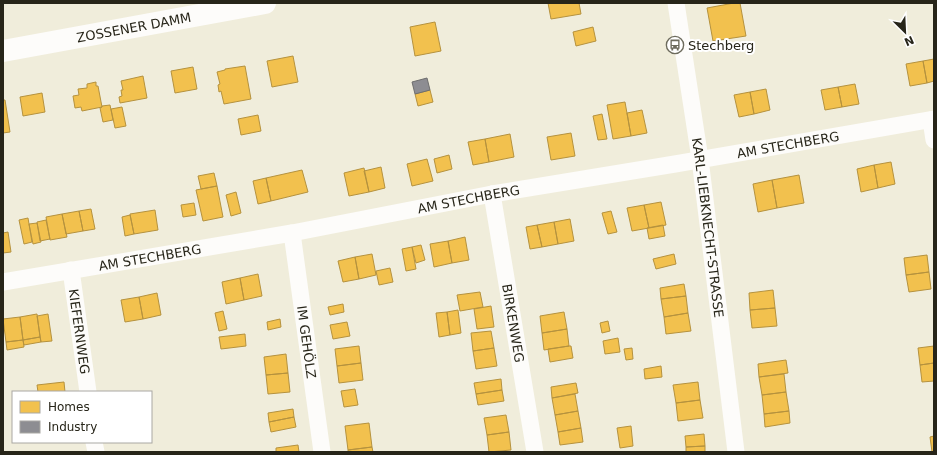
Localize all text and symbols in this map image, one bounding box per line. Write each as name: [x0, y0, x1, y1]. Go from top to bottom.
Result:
street label: ZOSSENER DAMM: [75, 9, 192, 45]
north arrow: [885, 12, 925, 52]
text: N: [902, 33, 916, 48]
bus stop icon: Stechberg: [665, 35, 685, 55]
place label: Stechberg: [688, 38, 754, 53]
street label: AM STECHBERG: [736, 128, 840, 161]
street label: KARL-LIEBKNECHT-STRASSE: [689, 137, 727, 319]
street label: AM STECHBERG: [416, 182, 521, 216]
street label: AM STECHBERG: [97, 241, 202, 273]
street label: BIRKENWEG: [500, 283, 527, 364]
street label: KIEFERNWEG: [66, 288, 93, 375]
street label: IM GEHÖLZ: [294, 304, 319, 380]
legend: [12, 391, 152, 443]
text: Homes: [48, 400, 90, 414]
text: Industry: [48, 420, 97, 434]

